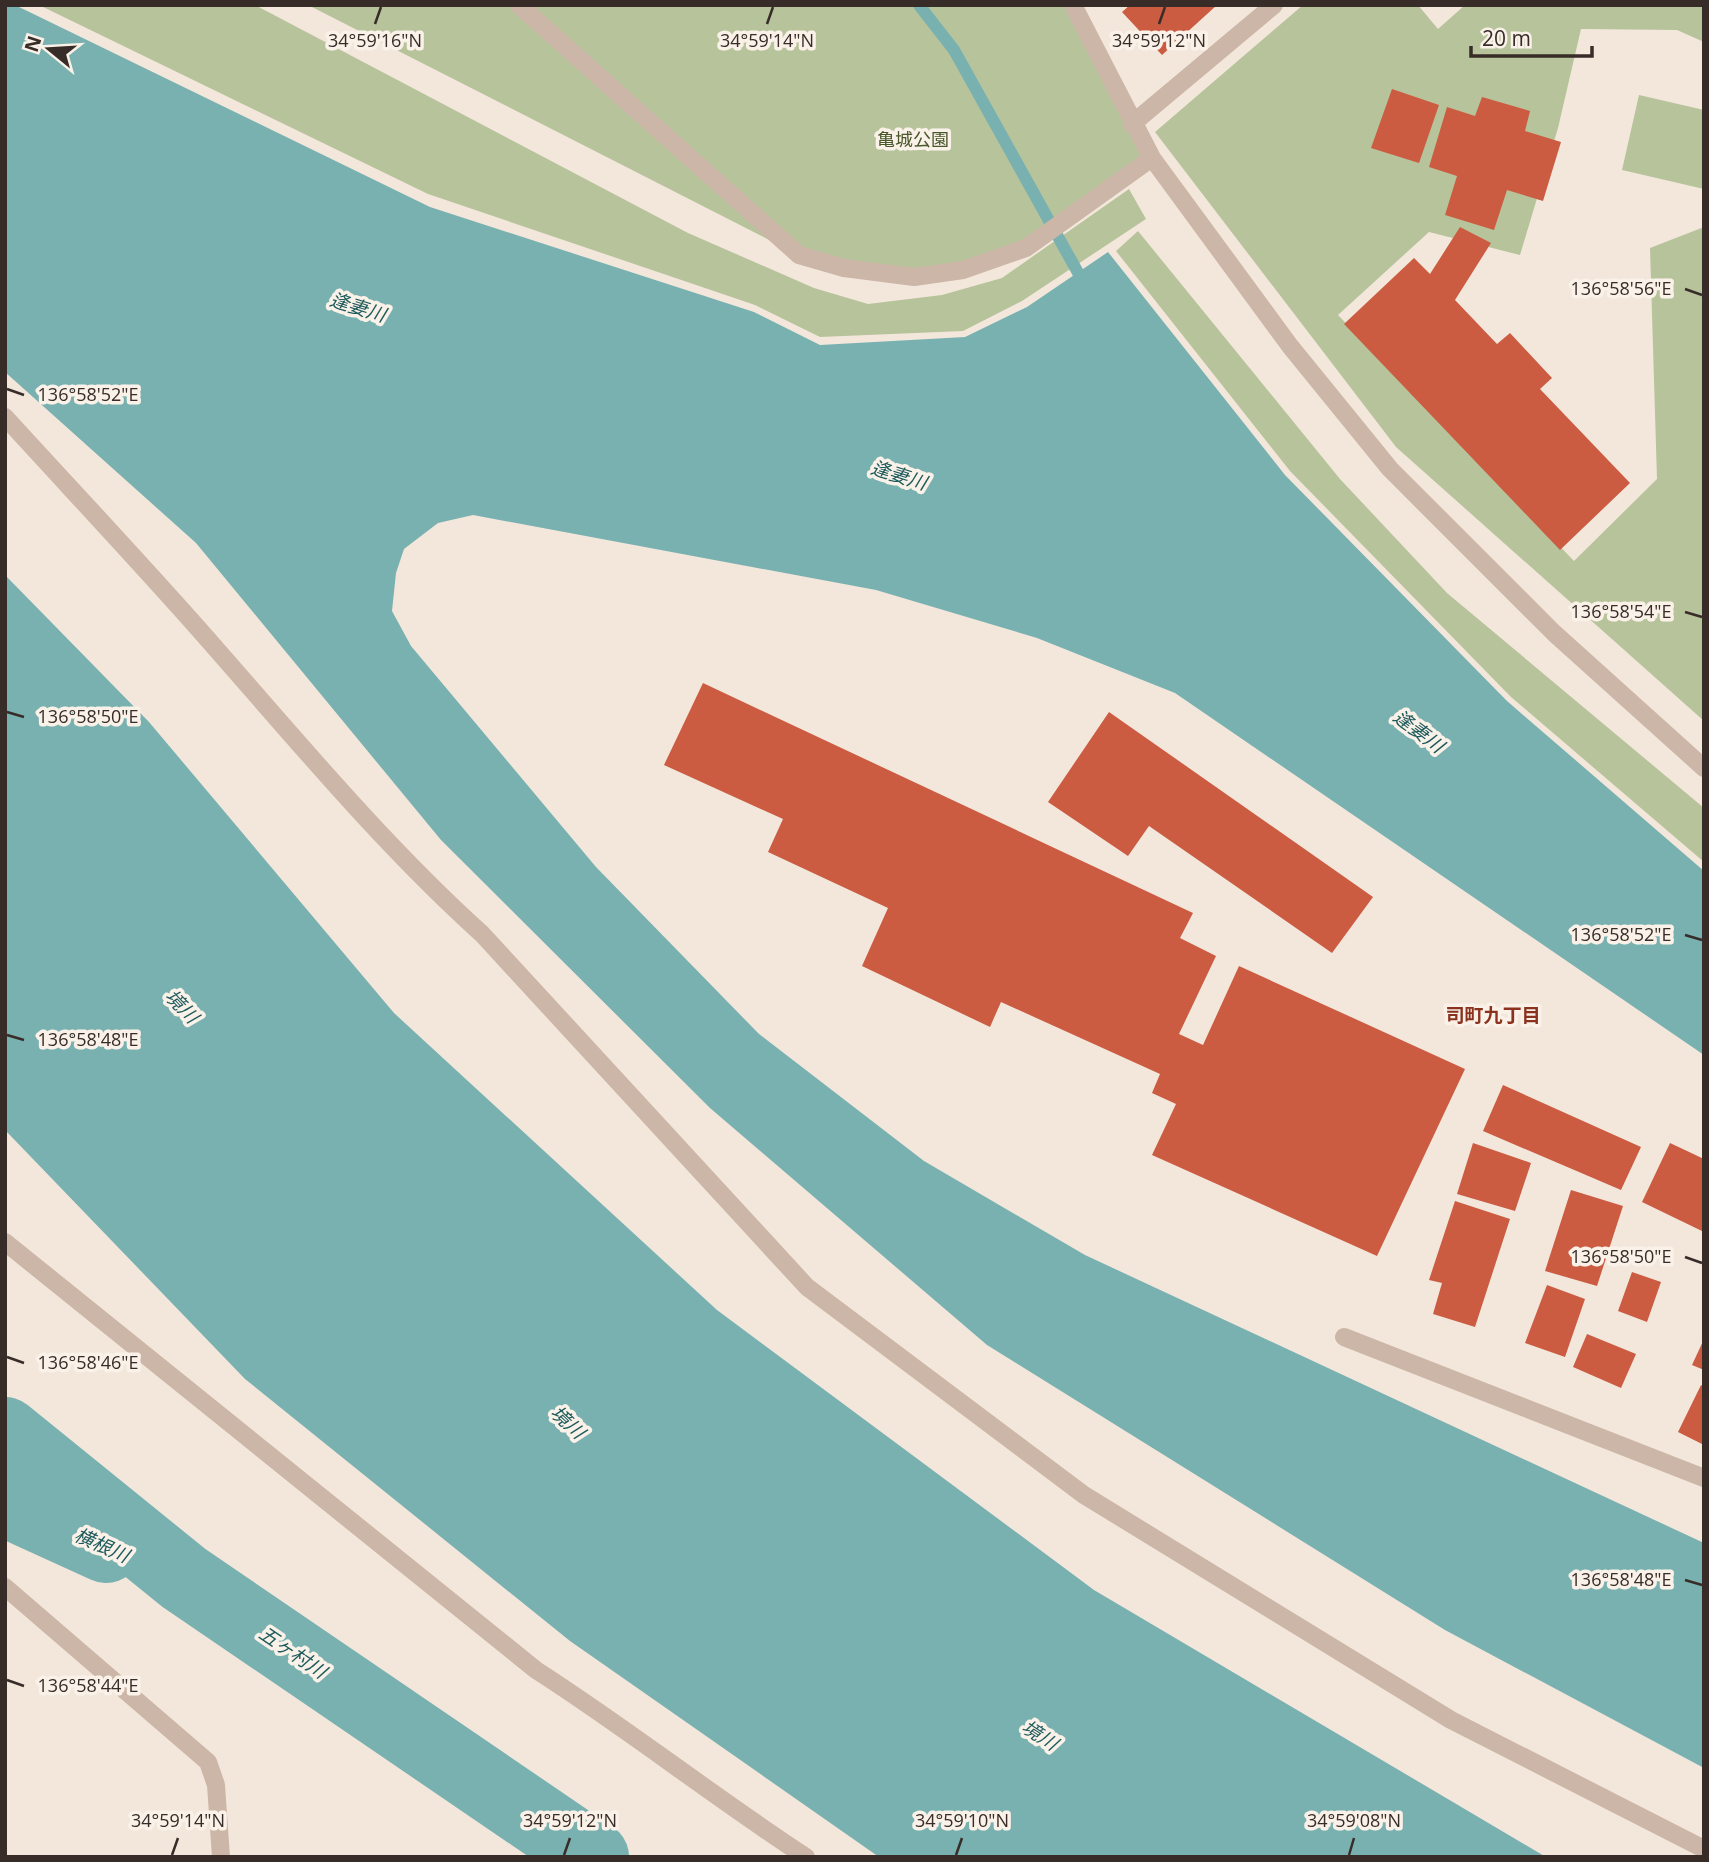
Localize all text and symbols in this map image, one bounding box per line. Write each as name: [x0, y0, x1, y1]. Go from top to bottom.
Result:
north arrow: [14, 14, 84, 84]
scale bar: [1471, 14, 1592, 58]
text: 20 m: [1482, 24, 1531, 52]
text: 34°59'16"N: [328, 28, 422, 52]
text: 34°59'14"N: [720, 28, 814, 52]
text: 34°59'12"N: [1112, 28, 1206, 52]
text: N: [18, 32, 48, 55]
park label: 亀城公園: [877, 127, 949, 151]
text: 136°58'56"E: [1571, 276, 1671, 300]
water label: 逢妻川: [327, 286, 391, 328]
text: 136°58'52"E: [38, 382, 138, 406]
water label: 逢妻川: [868, 454, 932, 496]
text: 136°58'54"E: [1571, 599, 1671, 623]
water label: 逢妻川: [1388, 703, 1451, 760]
text: 136°58'50"E: [38, 704, 138, 728]
text: 136°58'52"E: [1571, 922, 1671, 946]
water label: 境川: [159, 983, 206, 1030]
district label: 司町九丁目: [1445, 1002, 1541, 1028]
text: 136°58'48"E: [38, 1027, 138, 1051]
text: 136°58'50"E: [1571, 1244, 1671, 1268]
text: 136°58'46"E: [38, 1350, 138, 1374]
water label: 境川: [545, 1400, 592, 1446]
water label: 横根川: [71, 1522, 135, 1569]
text: 136°58'48"E: [1571, 1567, 1671, 1591]
water label: 五ヶ村川: [254, 1620, 333, 1685]
text: 136°58'44"E: [38, 1673, 138, 1697]
water label: 境川: [1017, 1714, 1065, 1757]
text: 34°59'14"N: [131, 1808, 225, 1832]
text: 34°59'12"N: [523, 1808, 617, 1832]
text: 34°59'10"N: [915, 1808, 1009, 1832]
text: 34°59'08"N: [1307, 1808, 1401, 1832]

